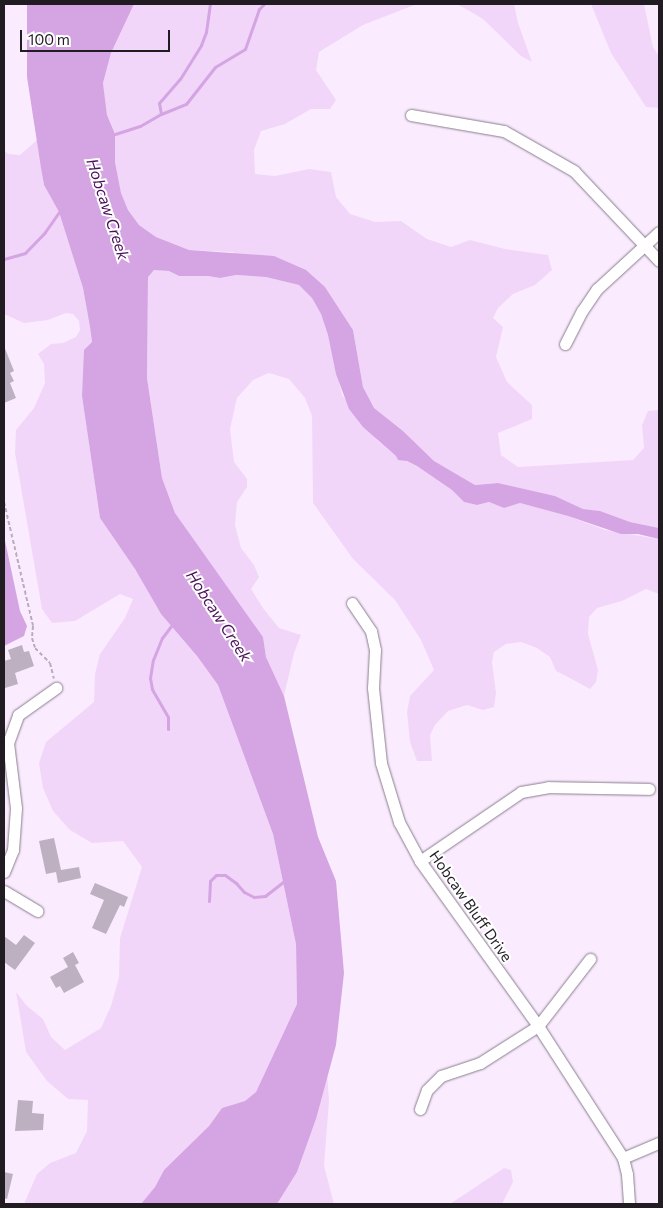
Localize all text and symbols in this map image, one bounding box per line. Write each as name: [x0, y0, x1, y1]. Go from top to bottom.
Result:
scale bar: [22, 20, 172, 52]
text: 100 m: [28, 30, 70, 48]
water label: Hobcaw Creek: [83, 156, 133, 262]
water label: Hobcaw Creek: [182, 567, 256, 665]
street label: Hobcaw Bluff Drive: [426, 847, 516, 965]

